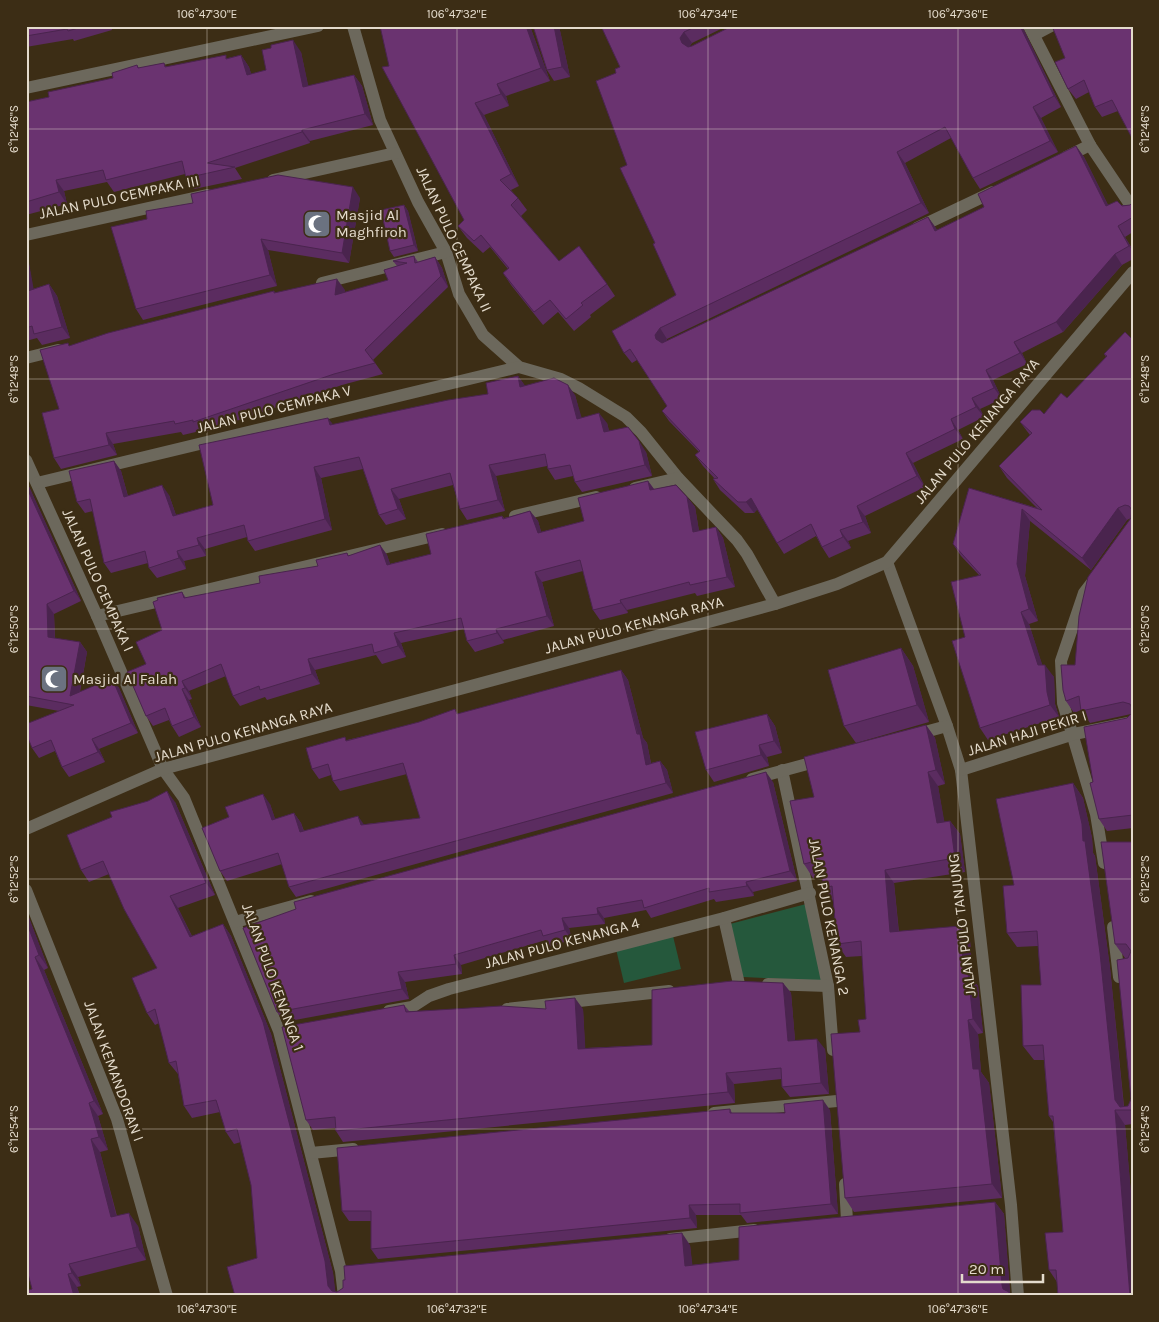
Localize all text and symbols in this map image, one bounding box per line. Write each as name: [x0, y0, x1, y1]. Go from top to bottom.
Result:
text: 106°47'30"E: [177, 7, 237, 21]
text: 106°47'32"E: [427, 7, 487, 21]
text: 106°47'34"E: [678, 7, 738, 21]
text: 106°47'36"E: [928, 7, 988, 21]
text: 6°12'46"S: [7, 105, 21, 153]
text: 6°12'46"S: [1138, 105, 1152, 153]
street label: JALAN PULO CEMPAKA II: [412, 163, 496, 315]
street label: JALAN PULO CEMPAKA III: [37, 171, 201, 223]
place label: Masjid Al Maghfiroh: [336, 206, 407, 241]
mosque icon: Masjid Al Maghfiroh: [302, 209, 332, 239]
street label: JALAN PULO KENANGA RAYA: [911, 354, 1043, 507]
text: 6°12'48"S: [7, 355, 21, 403]
text: 6°12'48"S: [1138, 355, 1152, 403]
street label: JALAN PULO CEMPAKA V: [195, 381, 354, 437]
street label: JALAN PULO CEMPAKA I: [58, 506, 138, 654]
street label: JALAN PULO KENANGA RAYA: [543, 592, 726, 658]
text: 6°12'50"S: [7, 605, 21, 653]
text: 6°12'50"S: [1138, 605, 1152, 653]
mosque icon: Masjid Al Falah: [39, 664, 69, 694]
place label: Masjid Al Falah: [73, 670, 177, 688]
street label: JALAN PULO KENANGA RAYA: [152, 698, 334, 766]
street label: JALAN HAJI PEKIR I: [965, 706, 1089, 760]
street label: JALAN PULO KENANGA 2: [805, 837, 853, 997]
street label: JALAN PULO TANJUNG: [944, 852, 980, 998]
text: 6°12'52"S: [7, 855, 21, 903]
text: 6°12'52"S: [1138, 855, 1152, 903]
street label: JALAN PULO KENANGA 1: [238, 901, 308, 1053]
street label: JALAN PULO KENANGA 4: [483, 914, 642, 972]
street label: JALAN KEMANDORAN I: [80, 998, 148, 1144]
text: 6°12'54"S: [7, 1105, 21, 1153]
text: 6°12'54"S: [1138, 1105, 1152, 1153]
scale bar: [962, 1252, 1043, 1284]
text: 20 m: [969, 1260, 1004, 1278]
text: 106°47'30"E: [177, 1302, 237, 1316]
text: 106°47'32"E: [427, 1302, 487, 1316]
text: 106°47'34"E: [678, 1302, 738, 1316]
text: 106°47'36"E: [928, 1302, 988, 1316]

